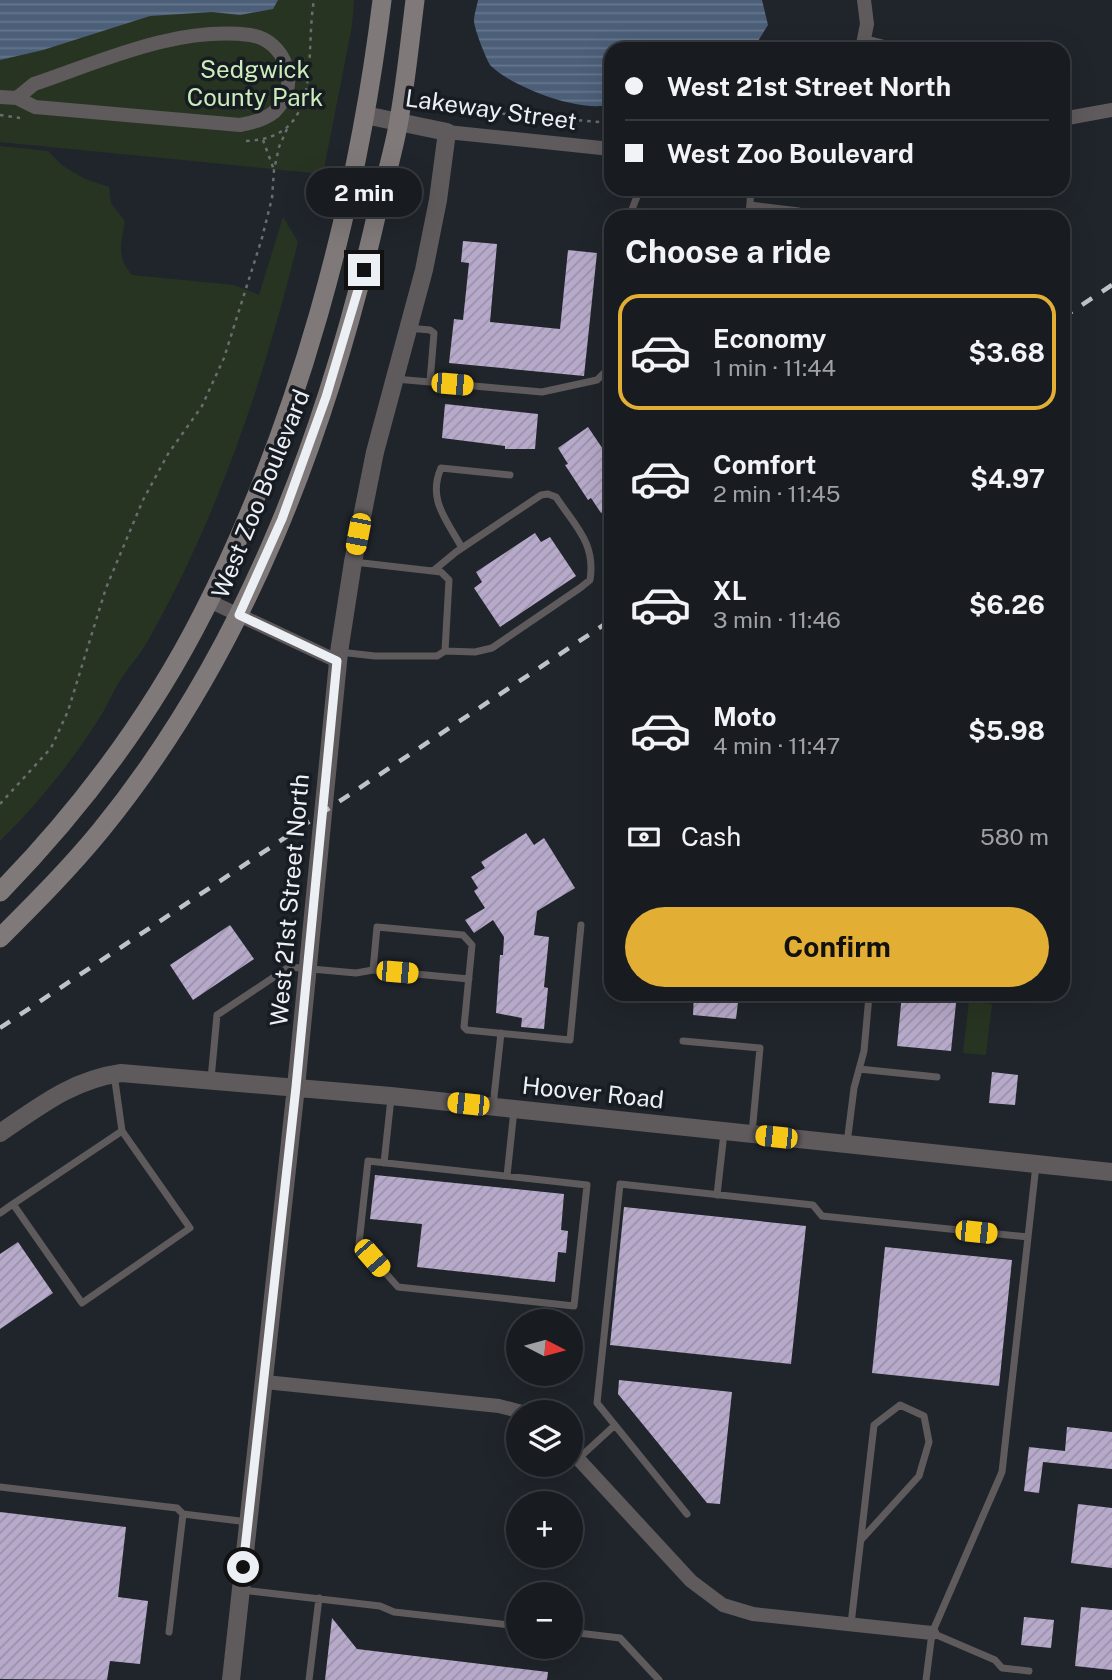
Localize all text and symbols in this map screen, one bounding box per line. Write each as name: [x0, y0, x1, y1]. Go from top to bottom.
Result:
park label: Sedgwick County Park: [187, 55, 323, 111]
text: West 21st Street North: [667, 71, 951, 102]
street label: Lakeway Street: [403, 83, 579, 135]
text: West Zoo Boulevard: [667, 138, 914, 169]
callout: 2 min: [306, 168, 422, 218]
text: 2 min: [334, 179, 394, 206]
text: Choose a ride: [625, 233, 831, 270]
route end: [348, 254, 380, 286]
icon: car: [629, 321, 692, 384]
text: Economy: [713, 323, 826, 354]
text: $3.68: [968, 337, 1045, 368]
text: 1 min · 11:44: [713, 354, 836, 381]
car: [431, 372, 474, 396]
street label: West Zoo Boulevard: [205, 385, 315, 602]
icon: car: [629, 447, 692, 510]
text: Comfort: [713, 449, 816, 480]
text: $4.97: [970, 463, 1045, 494]
text: 2 min · 11:45: [713, 480, 840, 507]
car: [344, 511, 373, 557]
icon: car: [629, 573, 692, 636]
text: XL: [713, 575, 747, 606]
text: $6.26: [969, 589, 1045, 620]
text: 3 min · 11:46: [713, 606, 841, 633]
icon: car: [629, 699, 692, 762]
text: Moto: [713, 701, 776, 732]
text: $5.98: [968, 715, 1045, 746]
text: 4 min · 11:47: [713, 732, 840, 759]
street label: West 21st Street North: [264, 773, 314, 1027]
icon: cash: [625, 818, 663, 856]
text: Cash: [681, 821, 741, 852]
text: 580 m: [980, 823, 1049, 850]
button: Confirm: [625, 907, 1049, 987]
car: [376, 960, 419, 984]
street label: Hoover Road: [521, 1071, 665, 1113]
car: [447, 1091, 490, 1117]
car: [755, 1124, 798, 1150]
car: [955, 1219, 998, 1245]
car: [351, 1235, 394, 1281]
north arrow: [506, 1309, 583, 1386]
map controls: [506, 1309, 583, 1659]
button: layers: [506, 1400, 583, 1477]
button: +: [506, 1491, 583, 1568]
route start: [227, 1551, 259, 1583]
button: −: [506, 1582, 583, 1659]

